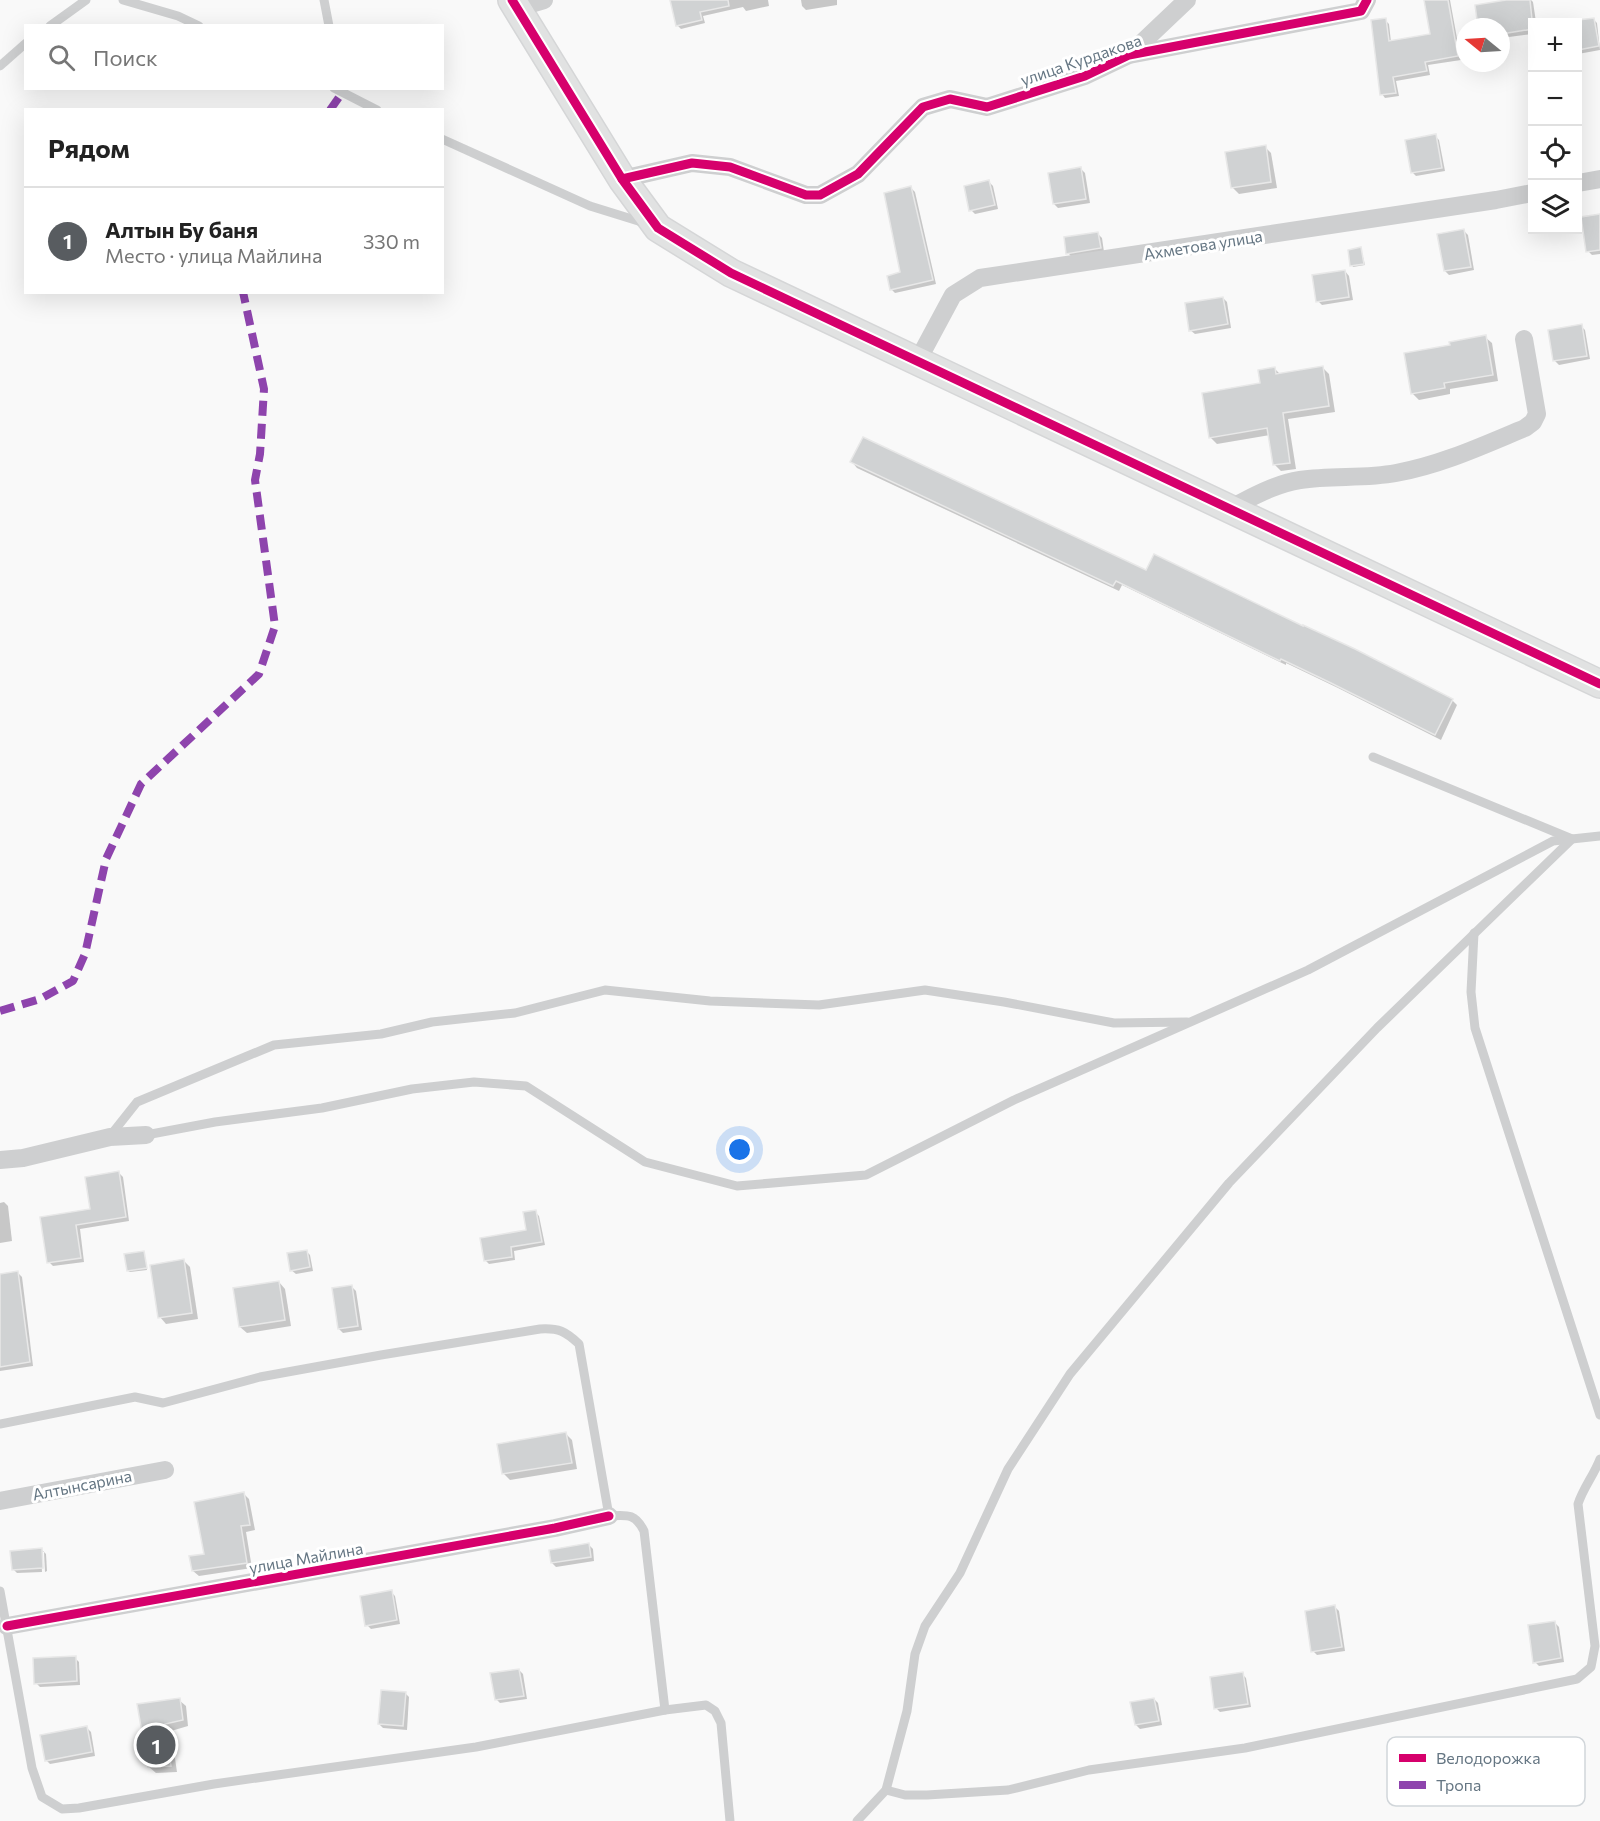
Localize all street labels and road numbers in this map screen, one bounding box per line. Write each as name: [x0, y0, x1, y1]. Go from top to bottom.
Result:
street label: улица Курдакова: [1018, 30, 1144, 89]
street label: Ахметова улица: [1142, 226, 1264, 263]
street label: Алтынсарина: [31, 1466, 133, 1503]
street label: улица Майлина: [247, 1538, 364, 1577]

